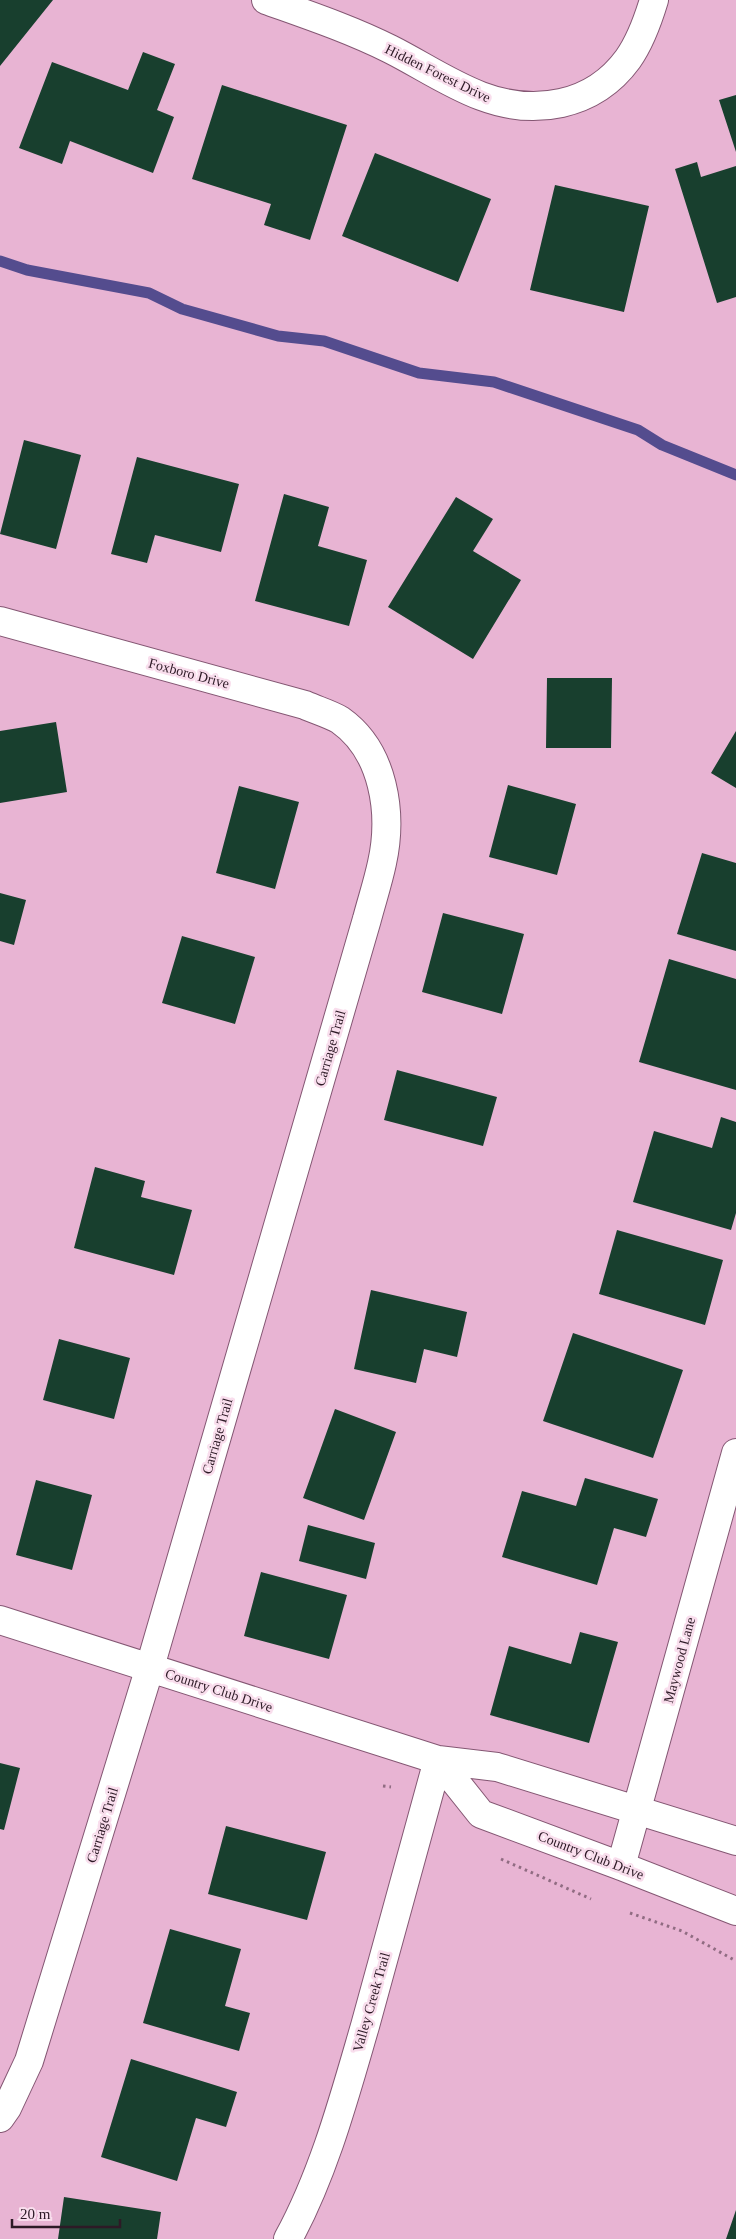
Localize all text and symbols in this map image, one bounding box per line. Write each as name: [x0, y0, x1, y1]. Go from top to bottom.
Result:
street label: Hidden Forest Drive: [383, 41, 493, 105]
street label: Foxboro Drive: [147, 656, 231, 691]
street label: Carriage Trail: [312, 1008, 348, 1088]
street label: Carriage Trail: [199, 1396, 235, 1476]
street label: Maywood Lane: [661, 1616, 698, 1705]
street label: Country Club Drive: [163, 1666, 274, 1715]
street label: Carriage Trail: [84, 1785, 121, 1865]
street label: Country Club Drive: [536, 1828, 646, 1883]
street label: Valley Creek Trail: [350, 1951, 393, 2054]
scale bar: [12, 2196, 120, 2228]
text: 20 m: [20, 2206, 51, 2222]

